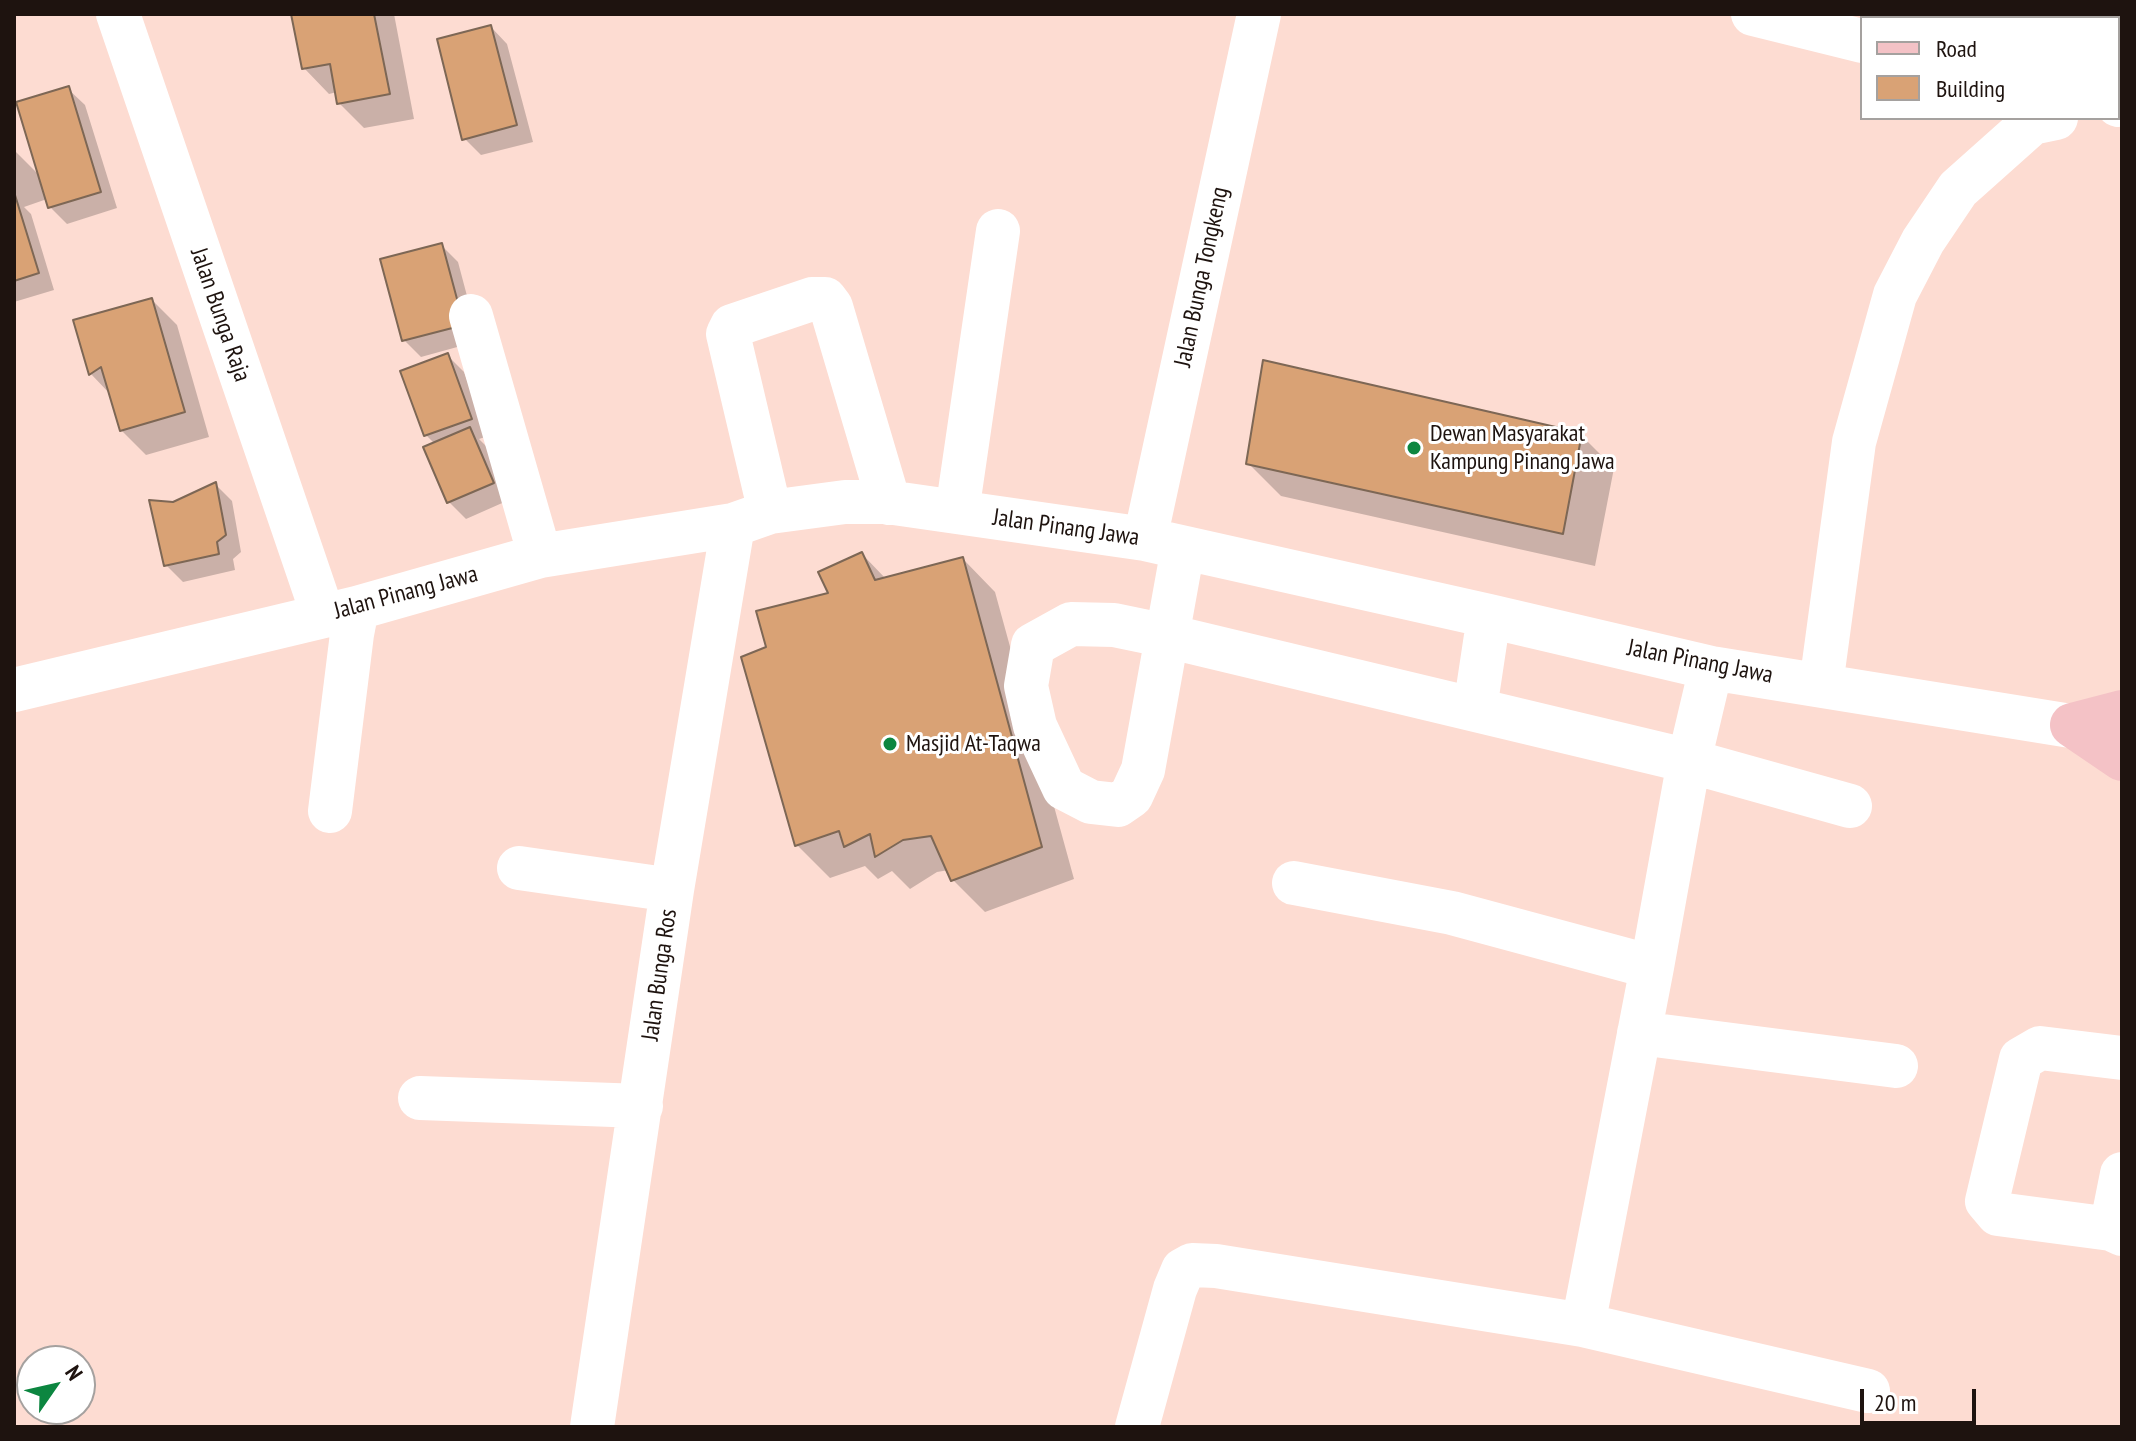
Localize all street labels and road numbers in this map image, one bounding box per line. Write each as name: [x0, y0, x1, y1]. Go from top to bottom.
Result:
street label: Jalan Bunga Tongkeng: [1169, 185, 1235, 369]
street label: Jalan Bunga Raja: [184, 244, 256, 386]
street label: Jalan Pinang Jawa: [991, 503, 1141, 553]
street label: Jalan Pinang Jawa: [331, 560, 481, 626]
street label: Jalan Pinang Jawa: [1625, 634, 1775, 690]
street label: Jalan Bunga Ros: [637, 907, 683, 1043]

